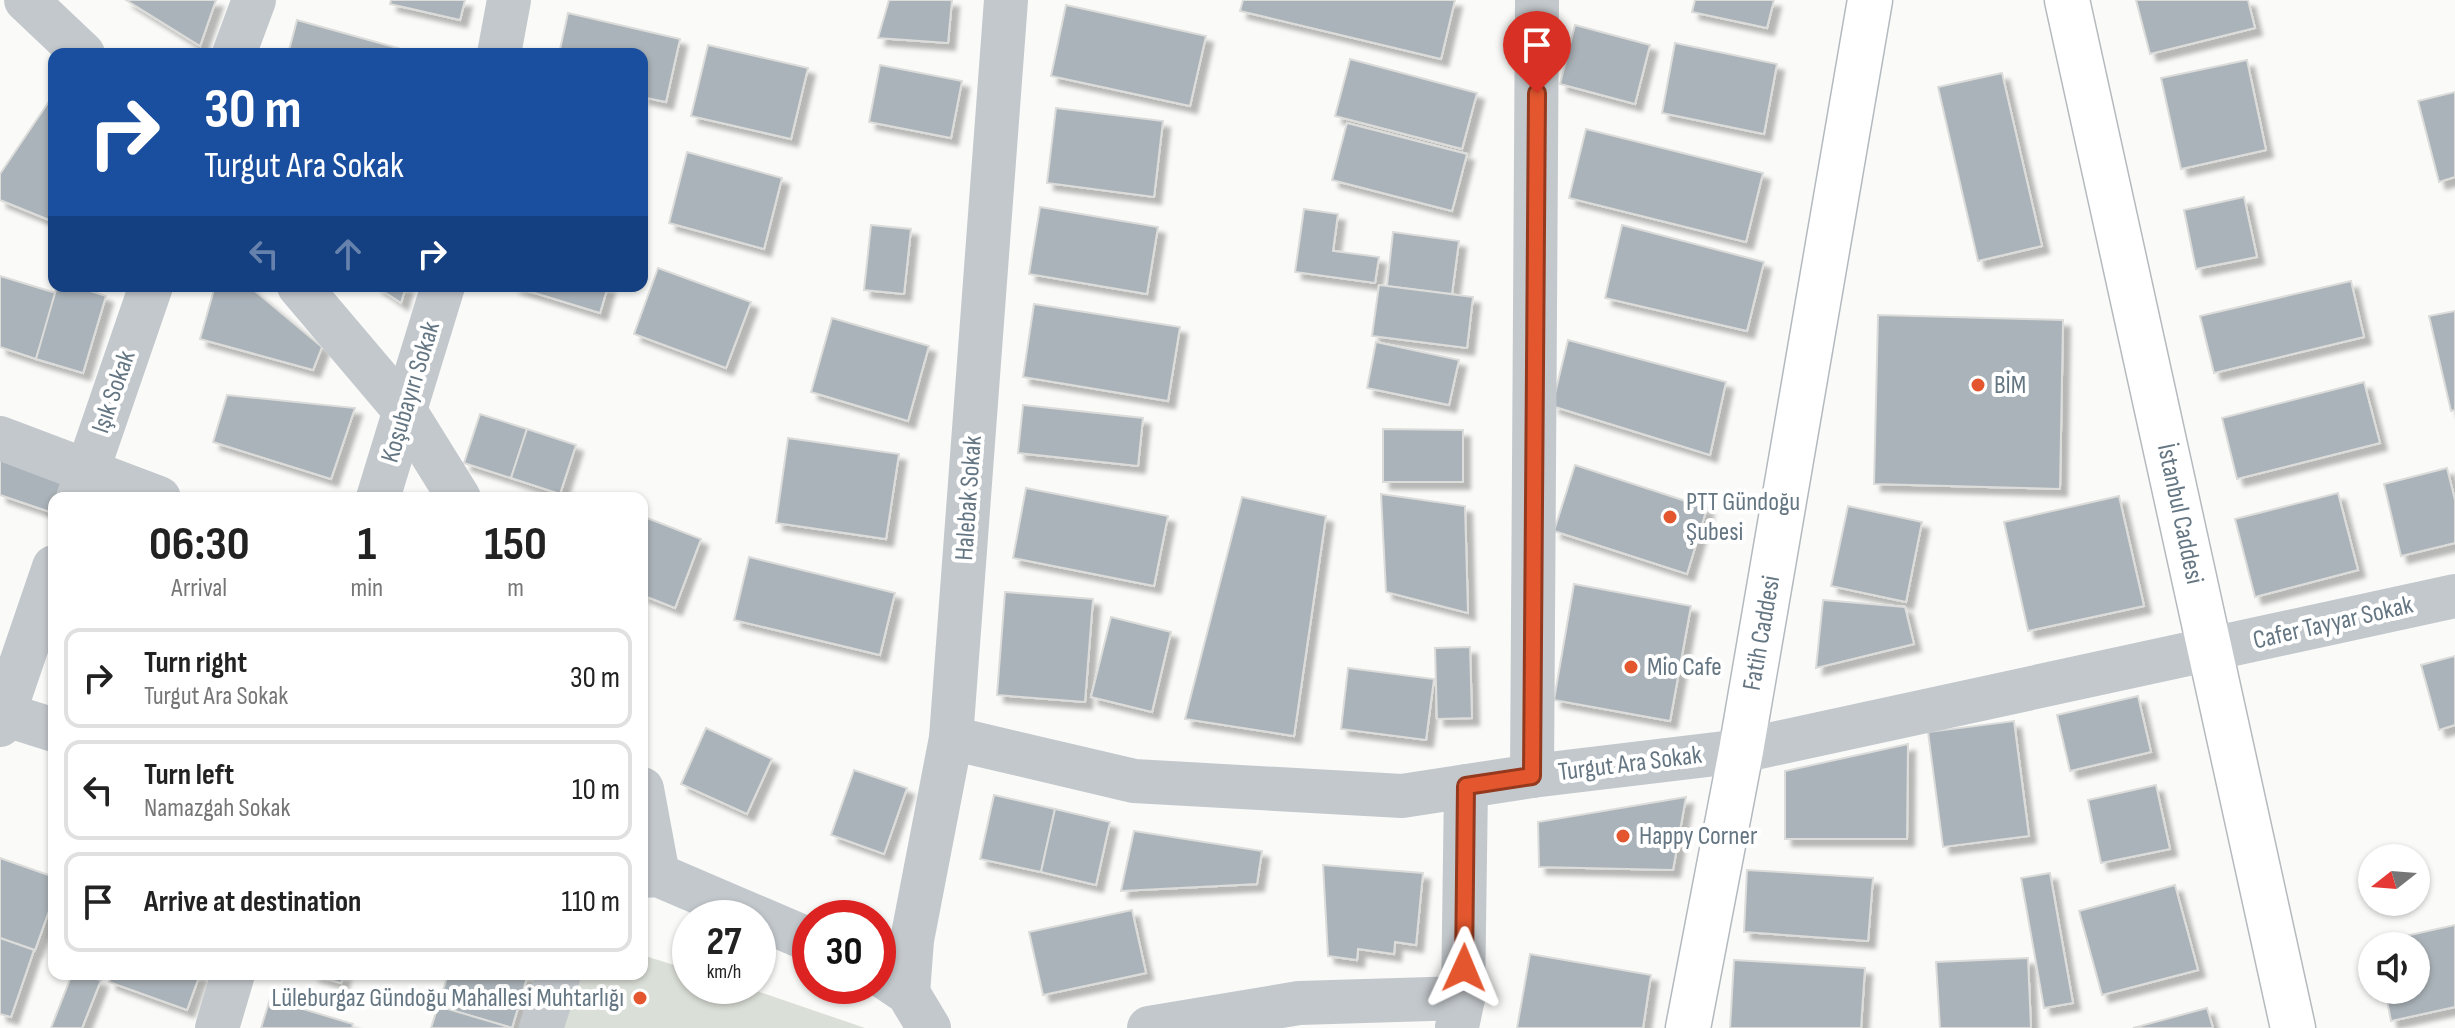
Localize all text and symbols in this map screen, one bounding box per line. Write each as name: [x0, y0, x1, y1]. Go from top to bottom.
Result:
pin: [1503, 11, 1571, 93]
icon: arrive: [1515, 23, 1559, 67]
text: 30 m: [204, 77, 302, 144]
icon: right: [72, 80, 176, 184]
text: Turgut Ara Sokak: [204, 145, 404, 188]
icon: left: [242, 232, 286, 276]
icon: ahead: [326, 232, 370, 276]
icon: right: [410, 232, 454, 276]
street label: Koşubayırı Sokak: [375, 318, 447, 466]
street label: Işık Sokak: [85, 347, 143, 437]
place label: BİM: [1994, 370, 2026, 401]
marker: BİM: [1969, 376, 1987, 394]
street label: Halebak Sokak: [949, 434, 989, 561]
street label: İstanbul Caddesi: [2150, 441, 2210, 587]
place label: PTT Gündoğu Şubesi: [1686, 487, 1800, 548]
marker: PTT Gündoğu Şubesi: [1661, 508, 1679, 526]
text: 06:30: [149, 516, 250, 573]
text: 1: [357, 516, 376, 573]
text: 150: [484, 516, 547, 573]
text: Arrival: [171, 573, 227, 604]
text: min: [350, 573, 383, 604]
text: m: [507, 573, 524, 604]
street label: Fatih Caddesi: [1737, 573, 1787, 693]
street label: Cafer Tayyar Sokak: [2250, 590, 2416, 656]
text: Turn right: [144, 645, 247, 681]
place label: Mio Cafe: [1647, 652, 1722, 683]
icon: right: [76, 656, 120, 700]
marker: Mio Cafe: [1622, 658, 1640, 676]
text: 30 m: [570, 660, 620, 696]
text: Turgut Ara Sokak: [144, 681, 288, 712]
street label: Turgut Ara Sokak: [1557, 740, 1704, 788]
text: Turn left: [144, 757, 234, 793]
icon: left: [76, 768, 120, 812]
text: 10 m: [572, 772, 620, 808]
text: Namazgah Sokak: [144, 793, 290, 824]
place label: Happy Corner: [1639, 821, 1758, 852]
marker: Happy Corner: [1614, 827, 1632, 845]
north arrow: [2358, 844, 2430, 916]
map controls: [2358, 844, 2430, 1004]
icon: arrive: [76, 880, 120, 924]
text: Arrive at destination: [144, 884, 361, 920]
text: 110 m: [562, 884, 620, 920]
speed limit sign: 30: [792, 900, 896, 1004]
text: 27: [707, 918, 741, 966]
position arrow: [1422, 926, 1506, 1010]
button: sound: [2358, 932, 2430, 1004]
text: km/h: [707, 960, 741, 984]
place label: Lüleburgaz Gündoğu Mahallesi Muhtarlığı: [272, 983, 624, 1014]
marker: Lüleburgaz Gündoğu Mahallesi Muhtarlığı: [631, 989, 649, 1007]

